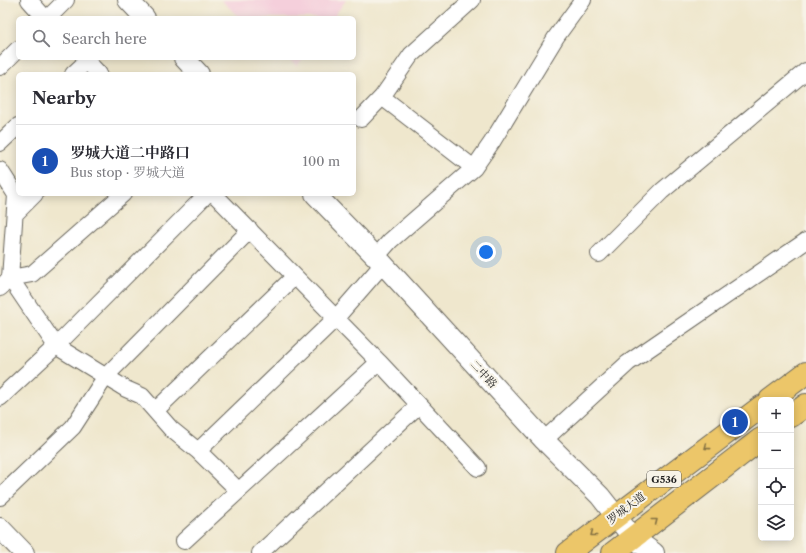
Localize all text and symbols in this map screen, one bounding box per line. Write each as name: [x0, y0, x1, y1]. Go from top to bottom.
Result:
search box: [16, 16, 356, 60]
icon: search: [30, 27, 52, 49]
text: Search here: [62, 29, 147, 48]
text: Nearby: [32, 88, 96, 108]
text: 罗城大道二中路口: [70, 143, 190, 162]
text: 1: [42, 153, 48, 169]
text: 100 m: [302, 153, 340, 169]
text: Bus stop · 罗城大道: [70, 164, 185, 180]
your location: [476, 242, 496, 262]
street label: 二中路: [468, 357, 500, 391]
map controls: [758, 397, 794, 541]
button: +: [758, 397, 794, 433]
pin: 1: [722, 407, 748, 437]
button: −: [758, 433, 794, 469]
one-way arrow: [705, 442, 712, 449]
button: locate: [758, 469, 794, 505]
road number: G536: [647, 471, 681, 487]
street label: 罗城大道: [604, 489, 648, 527]
button: layers: [758, 505, 794, 541]
one-way arrow: [651, 518, 658, 525]
one-way arrow: [590, 529, 597, 536]

